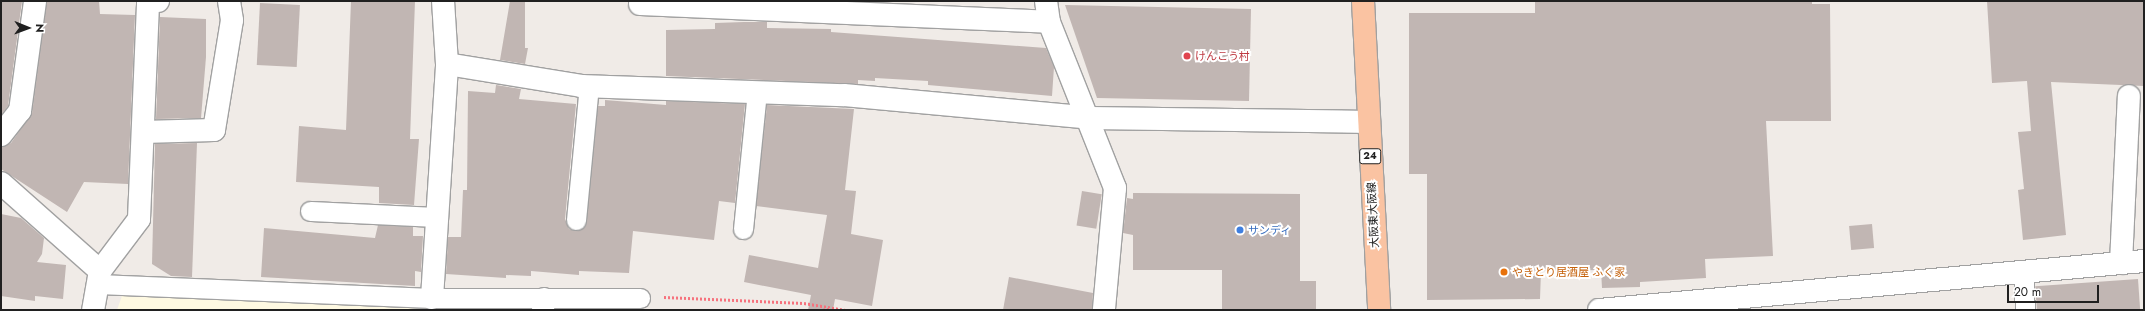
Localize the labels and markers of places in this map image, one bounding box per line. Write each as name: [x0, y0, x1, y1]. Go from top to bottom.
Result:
place label: けんこう村: [1195, 49, 1250, 63]
marker: けんこう村: [1182, 51, 1192, 61]
place label: サンディ: [1248, 223, 1292, 237]
marker: サンディ: [1235, 225, 1245, 235]
place label: やきとり居酒屋 ふく家: [1512, 265, 1625, 279]
marker: やきとり居酒屋 ふく家: [1499, 267, 1509, 277]

